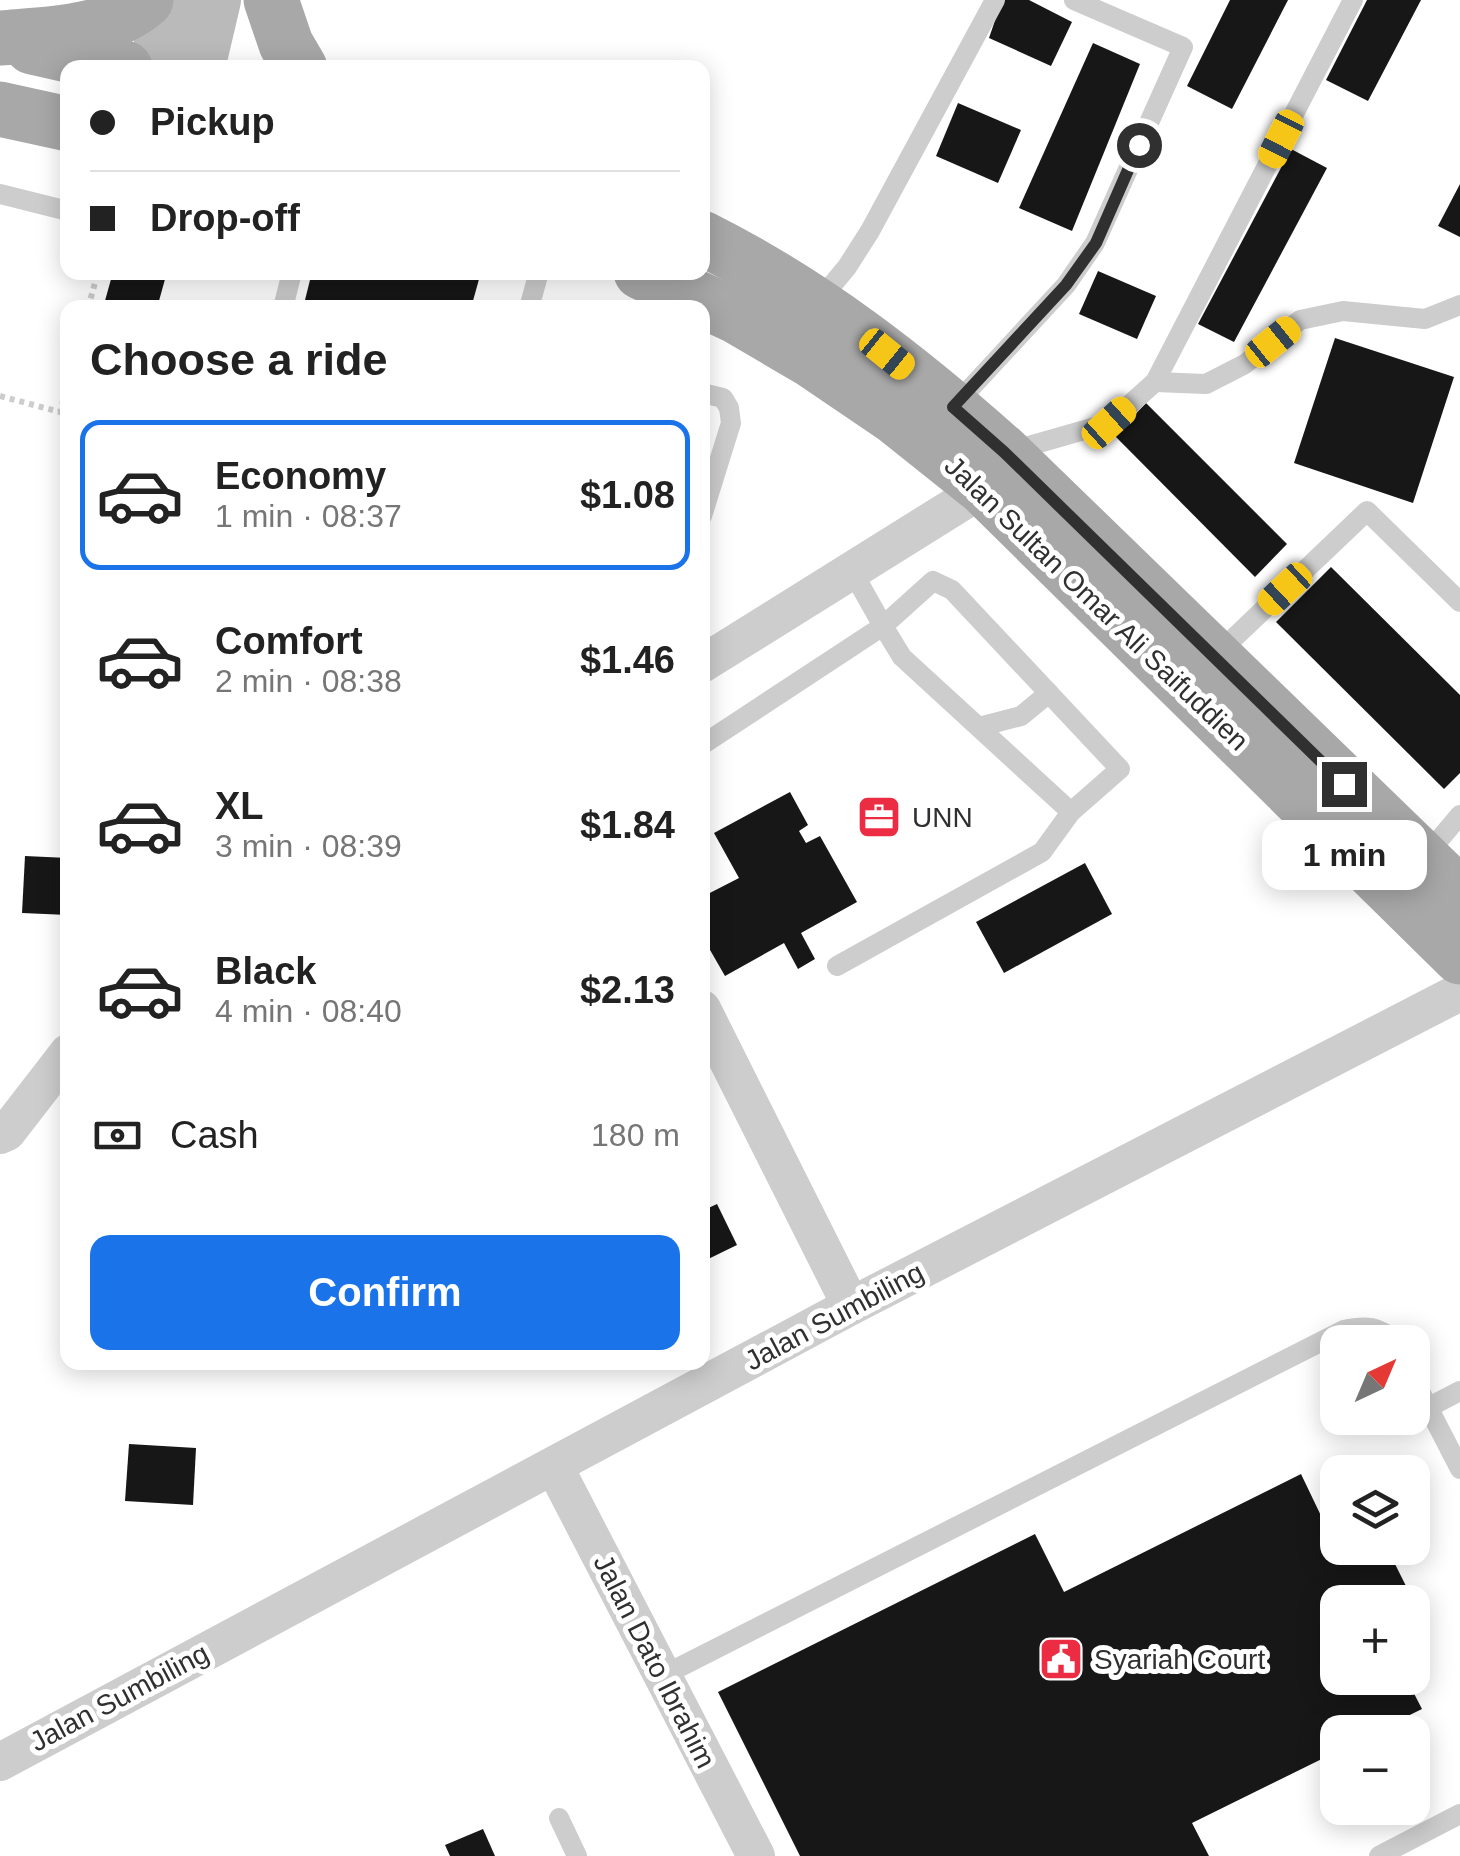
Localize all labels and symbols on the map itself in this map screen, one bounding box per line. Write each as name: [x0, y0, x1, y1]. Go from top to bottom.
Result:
car: [1254, 105, 1308, 173]
route start: [1117, 123, 1162, 168]
car: [1240, 311, 1306, 373]
car: [854, 323, 920, 385]
car: [1077, 392, 1141, 454]
street label: Jalan Sultan Omar Ali Saifuddien: [939, 450, 1255, 757]
car: [1253, 558, 1317, 620]
route end: [1322, 762, 1367, 807]
office icon: UNN: [856, 794, 902, 840]
place label: UNN: [912, 802, 973, 833]
callout: 1 min: [1262, 819, 1426, 889]
street label: Jalan Sumbiling: [740, 1256, 929, 1377]
north arrow: [1320, 1325, 1430, 1435]
street label: Jalan Dato Ibrahim: [587, 1549, 722, 1773]
public building icon: Syariah Court: [1038, 1636, 1084, 1682]
street label: Jalan Sumbiling: [25, 1637, 214, 1758]
place label: Syariah Court: [1094, 1644, 1265, 1675]

